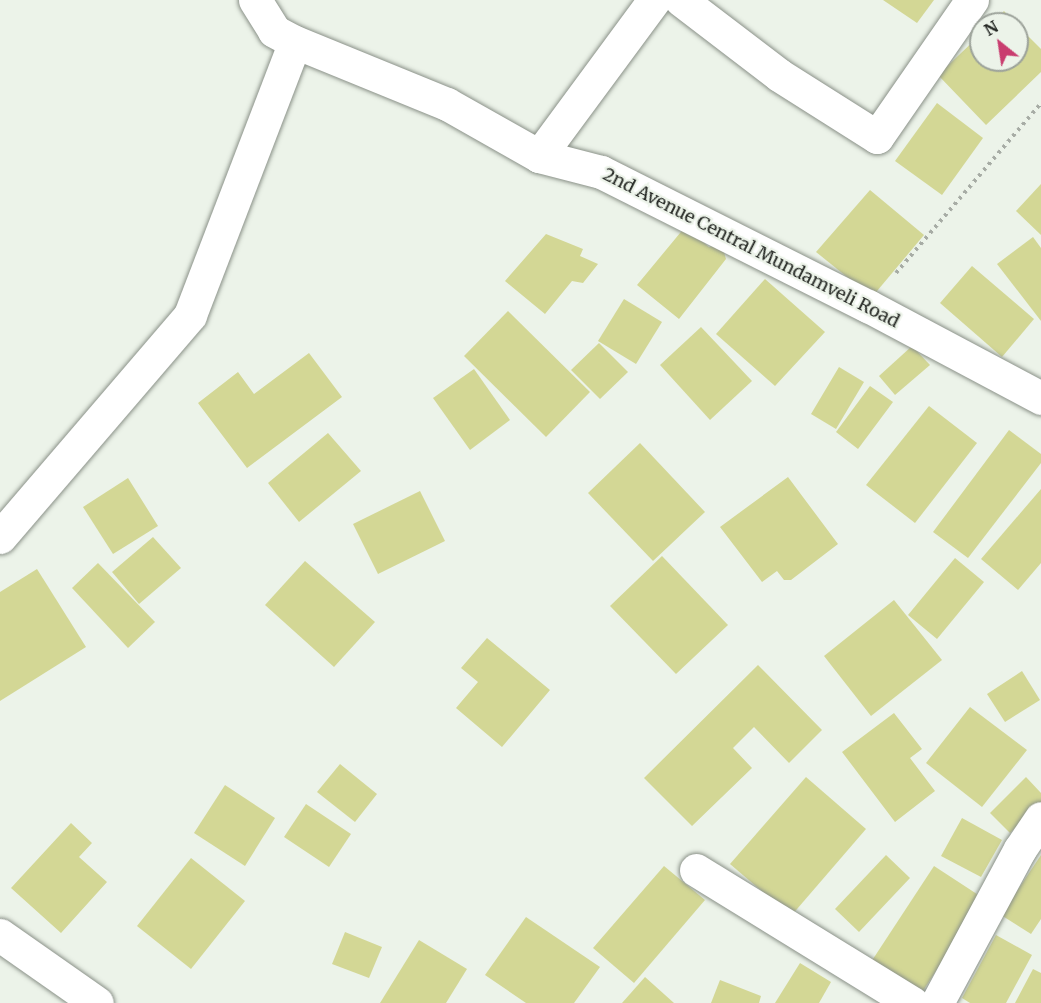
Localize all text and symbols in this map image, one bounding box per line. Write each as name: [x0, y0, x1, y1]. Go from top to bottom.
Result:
north arrow: [969, 12, 1029, 72]
text: N: [981, 16, 1001, 40]
street label: 2nd Avenue Central Mundamveli Road: [599, 164, 903, 332]

